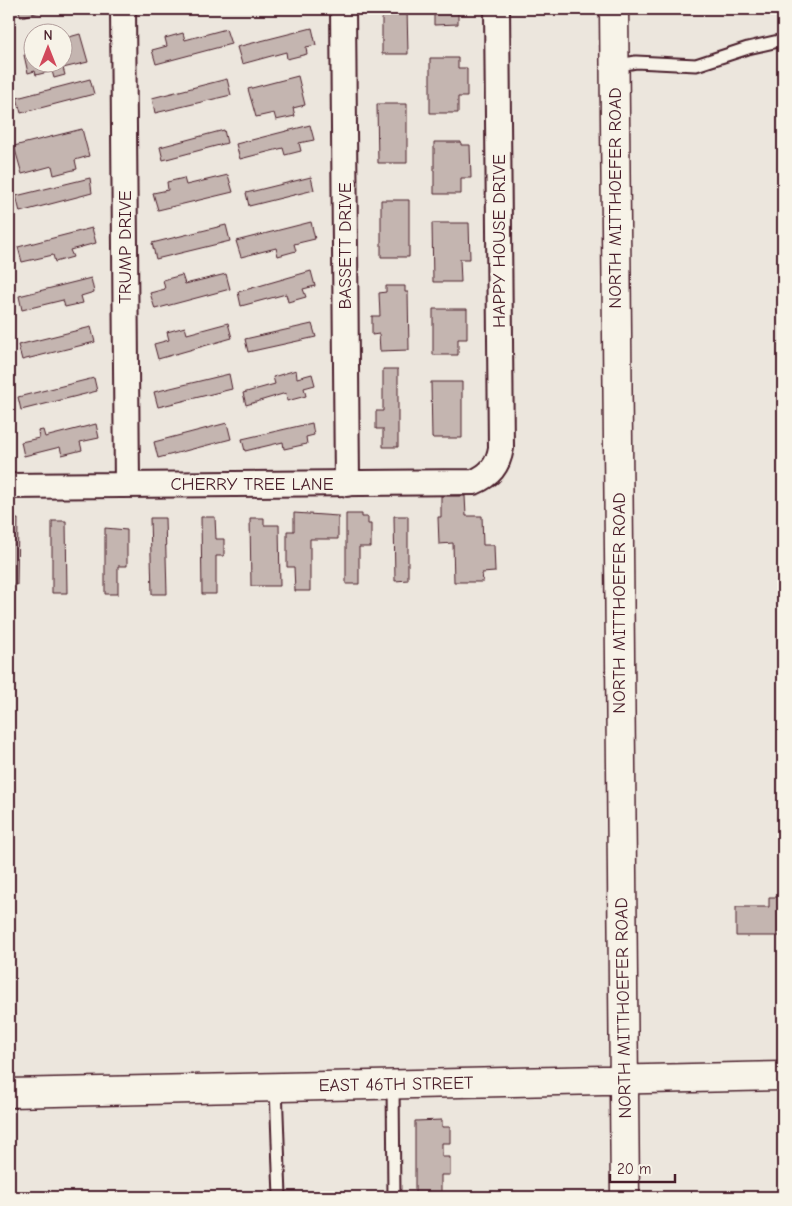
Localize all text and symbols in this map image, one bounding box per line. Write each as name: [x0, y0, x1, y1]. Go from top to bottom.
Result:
north arrow: [22, 22, 72, 72]
text: N: [43, 27, 53, 44]
street label: NORTH MITTHOEFER ROAD: [605, 87, 626, 309]
street label: HAPPY HOUSE DRIVE: [489, 154, 510, 328]
street label: BASSETT DRIVE: [335, 182, 356, 310]
street label: TRUMP DRIVE: [115, 190, 136, 304]
street label: CHERRY TREE LANE: [170, 474, 334, 495]
street label: NORTH MITTHOEFER ROAD: [609, 492, 630, 714]
street label: NORTH MITTHOEFER ROAD: [611, 897, 636, 1119]
street label: EAST 46TH STREET: [318, 1073, 474, 1096]
scale bar: [610, 1151, 674, 1183]
text: 20 m: [617, 1160, 651, 1178]

